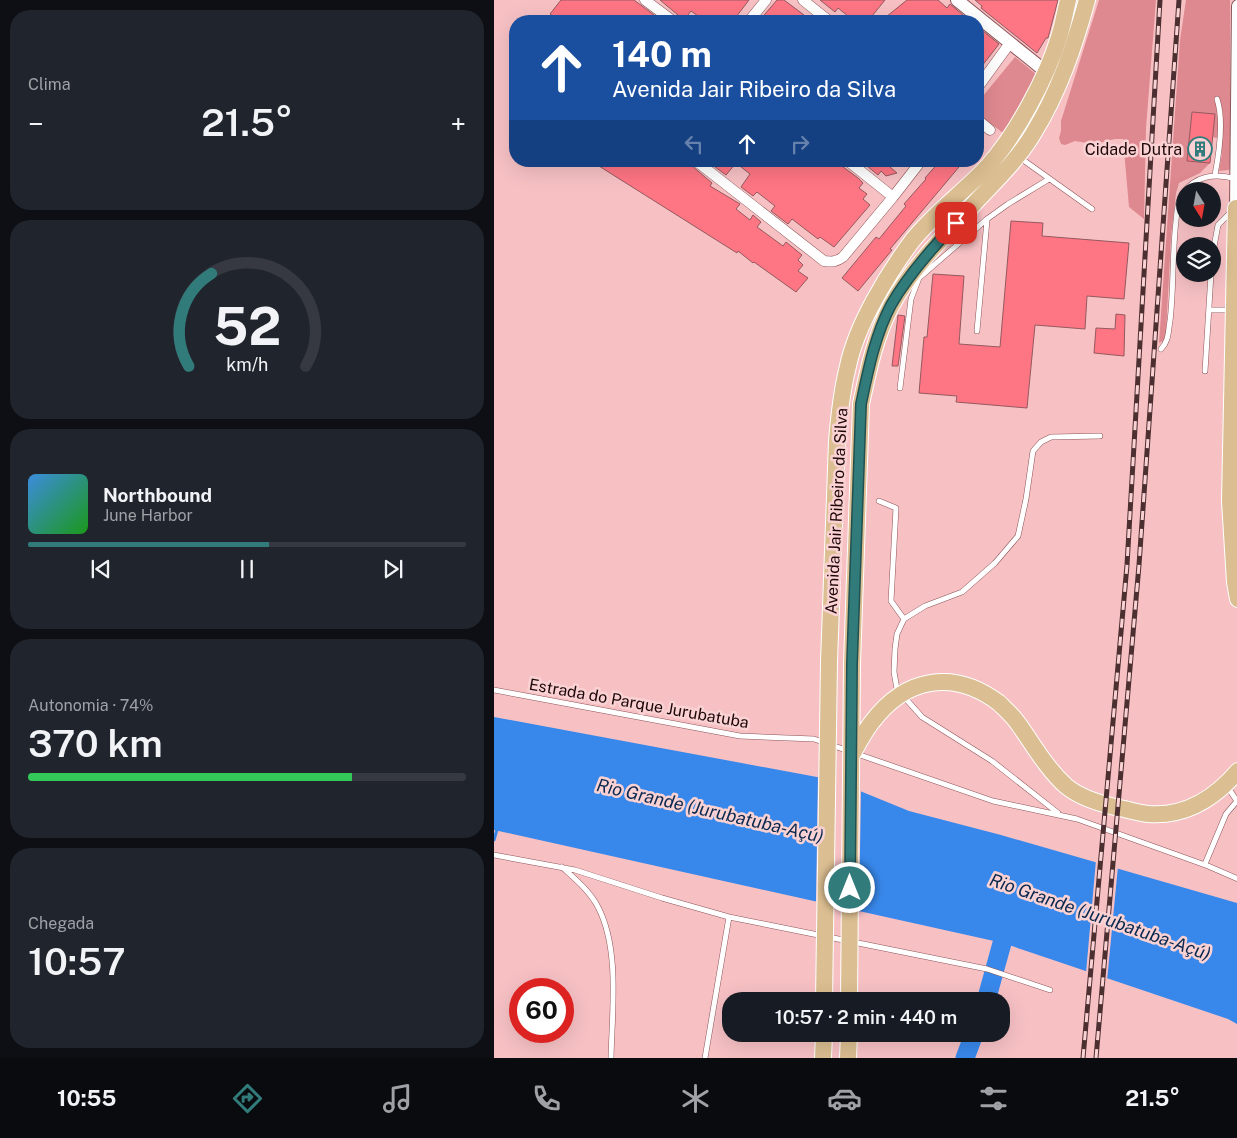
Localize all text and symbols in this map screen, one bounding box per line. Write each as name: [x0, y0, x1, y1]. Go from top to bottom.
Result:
text: 140 m: [612, 34, 712, 75]
icon: ahead: [529, 35, 594, 100]
text: Clima: [28, 75, 71, 94]
text: Avenida Jair Ribeiro da Silva: [612, 76, 896, 102]
text: 21.5°: [201, 100, 293, 145]
text: −: [28, 107, 44, 140]
text: +: [450, 107, 466, 140]
icon: left: [680, 130, 708, 158]
icon: ahead: [733, 130, 761, 158]
icon: right: [786, 130, 814, 158]
building icon: Cidade Dutra: [1187, 136, 1213, 162]
place label: Cidade Dutra: [1085, 140, 1182, 159]
north arrow: [1176, 182, 1222, 228]
map controls: [1176, 182, 1221, 282]
pin: [935, 202, 977, 244]
icon: arrive: [942, 209, 970, 237]
button: layers: [1176, 237, 1221, 282]
text: 52: [213, 296, 281, 357]
text: km/h: [226, 354, 268, 375]
street label: Avenida Jair Ribeiro da Silva: [822, 407, 851, 615]
text: Northbound: [103, 484, 212, 506]
text: June Harbor: [103, 506, 193, 525]
icon: previous: [87, 555, 115, 583]
icon: pause: [233, 555, 261, 583]
icon: next: [379, 555, 407, 583]
street label: Estrada do Parque Jurubatuba: [528, 675, 750, 732]
text: Autonomia · 74%: [28, 696, 154, 715]
text: 370 km: [28, 721, 163, 766]
water label: Rio Grande (Jurubatuba-Açú): [595, 774, 826, 847]
position arrow: [823, 861, 875, 913]
water label: Rio Grande (Jurubatuba-Açú): [987, 869, 1213, 964]
text: Chegada: [28, 914, 94, 933]
text: 10:57: [28, 939, 126, 984]
speed limit sign: 60: [509, 978, 574, 1043]
text: 10:57 · 2 min · 440 m: [775, 1006, 957, 1028]
icon: directions: [230, 1081, 265, 1116]
icon: music: [380, 1081, 415, 1116]
icon: phone: [529, 1081, 564, 1116]
icon: climate: [678, 1081, 713, 1116]
icon: car: [827, 1081, 862, 1116]
icon: filters: [976, 1081, 1011, 1116]
text: 10:55: [57, 1085, 116, 1111]
text: 21.5°: [1125, 1085, 1180, 1111]

